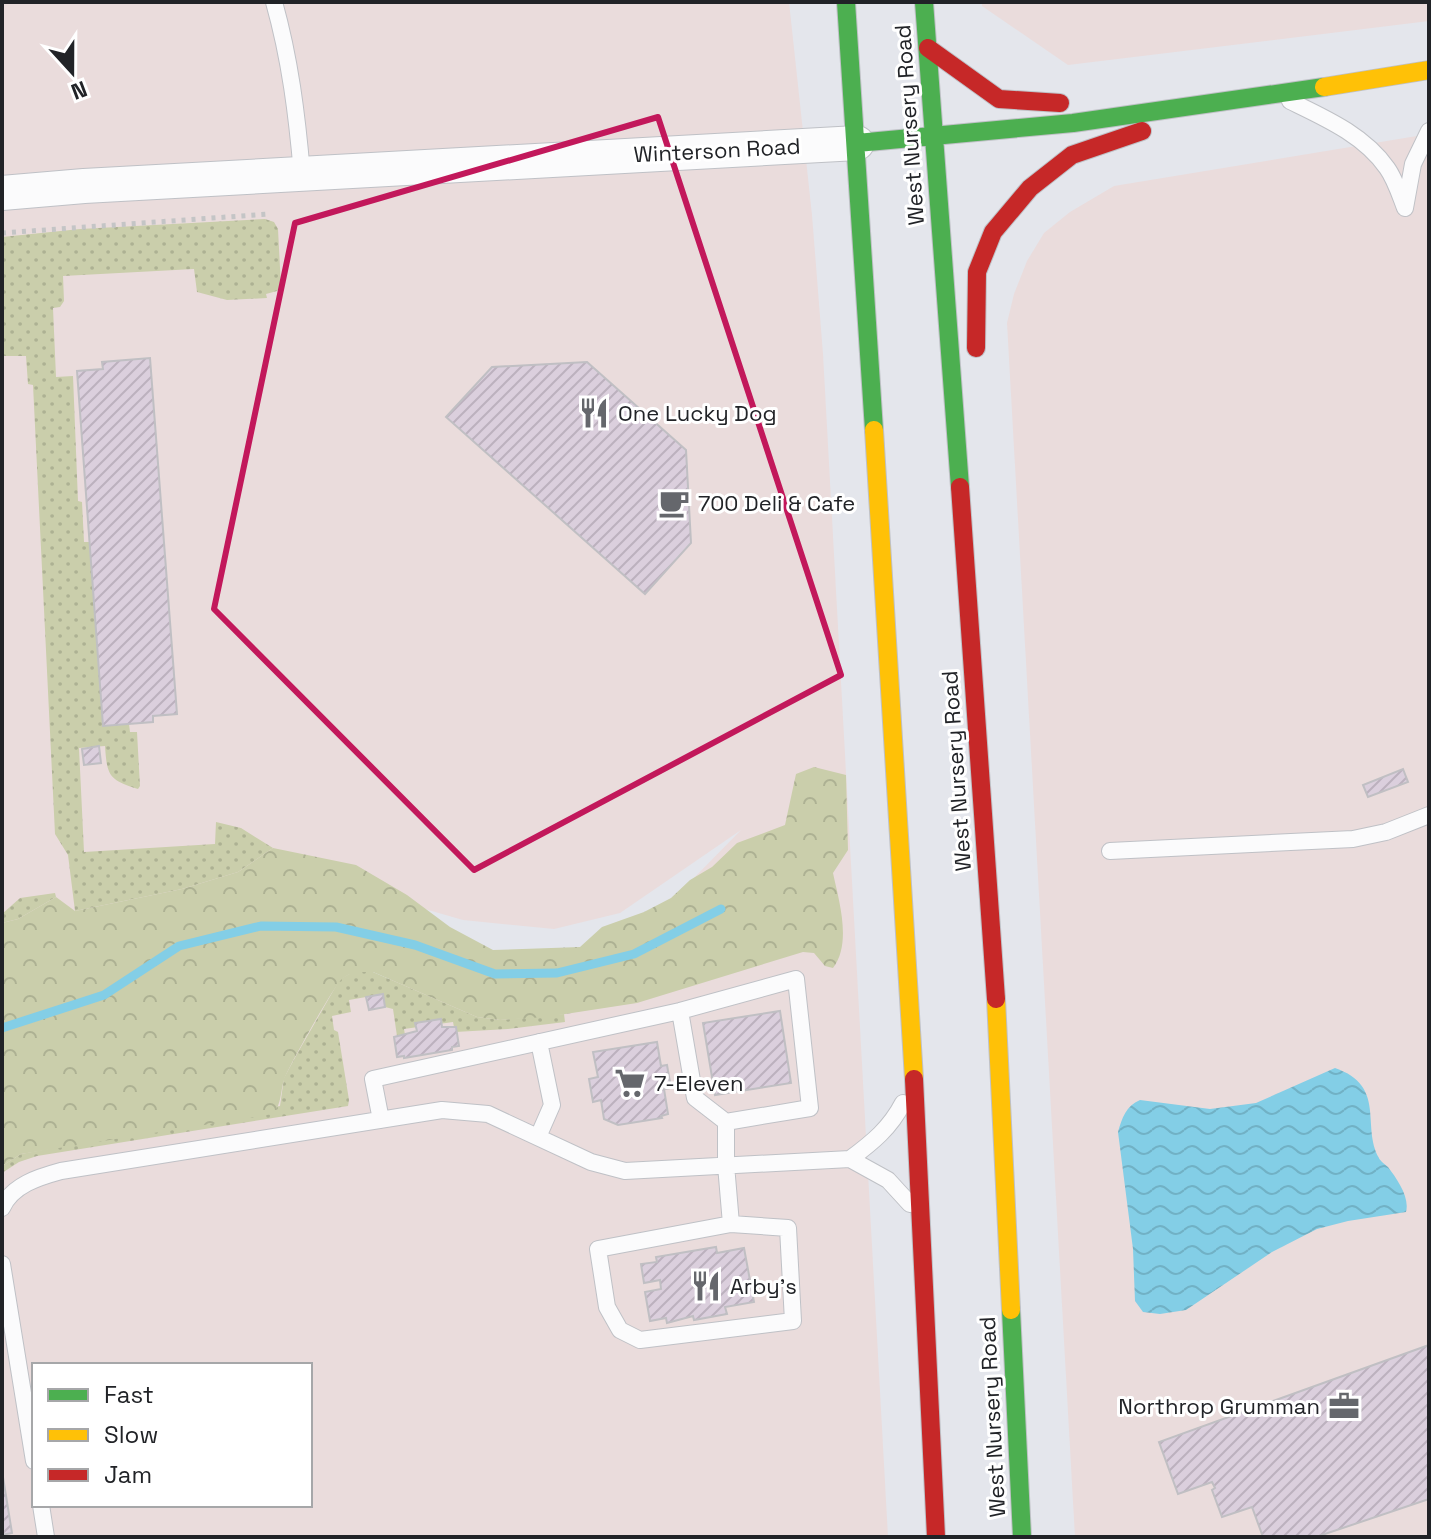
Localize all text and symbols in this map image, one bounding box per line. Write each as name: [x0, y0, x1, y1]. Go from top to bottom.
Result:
street label: West Nursery Road: [888, 24, 930, 226]
north arrow: [32, 32, 112, 112]
text: N: [67, 75, 91, 106]
street label: Winterson Road: [633, 132, 801, 168]
restaurant icon: One Lucky Dog: [577, 396, 611, 430]
place label: One Lucky Dog: [618, 399, 777, 427]
cafe icon: 700 Deli & Cafe: [657, 486, 691, 520]
place label: 700 Deli & Cafe: [698, 489, 855, 517]
street label: West Nursery Road: [935, 670, 977, 872]
supermarket icon: 7-Eleven: [613, 1066, 647, 1100]
place label: 7-Eleven: [654, 1069, 743, 1097]
restaurant icon: Arby's: [689, 1269, 723, 1303]
place label: Arby's: [730, 1272, 797, 1300]
street label: West Nursery Road: [973, 1316, 1011, 1518]
legend: [32, 1363, 312, 1507]
text: Fast: [104, 1379, 154, 1410]
office icon: Northrop Grumman: [1327, 1389, 1361, 1423]
place label: Northrop Grumman: [1118, 1392, 1320, 1420]
text: Slow: [104, 1419, 158, 1450]
text: Jam: [104, 1459, 152, 1490]

